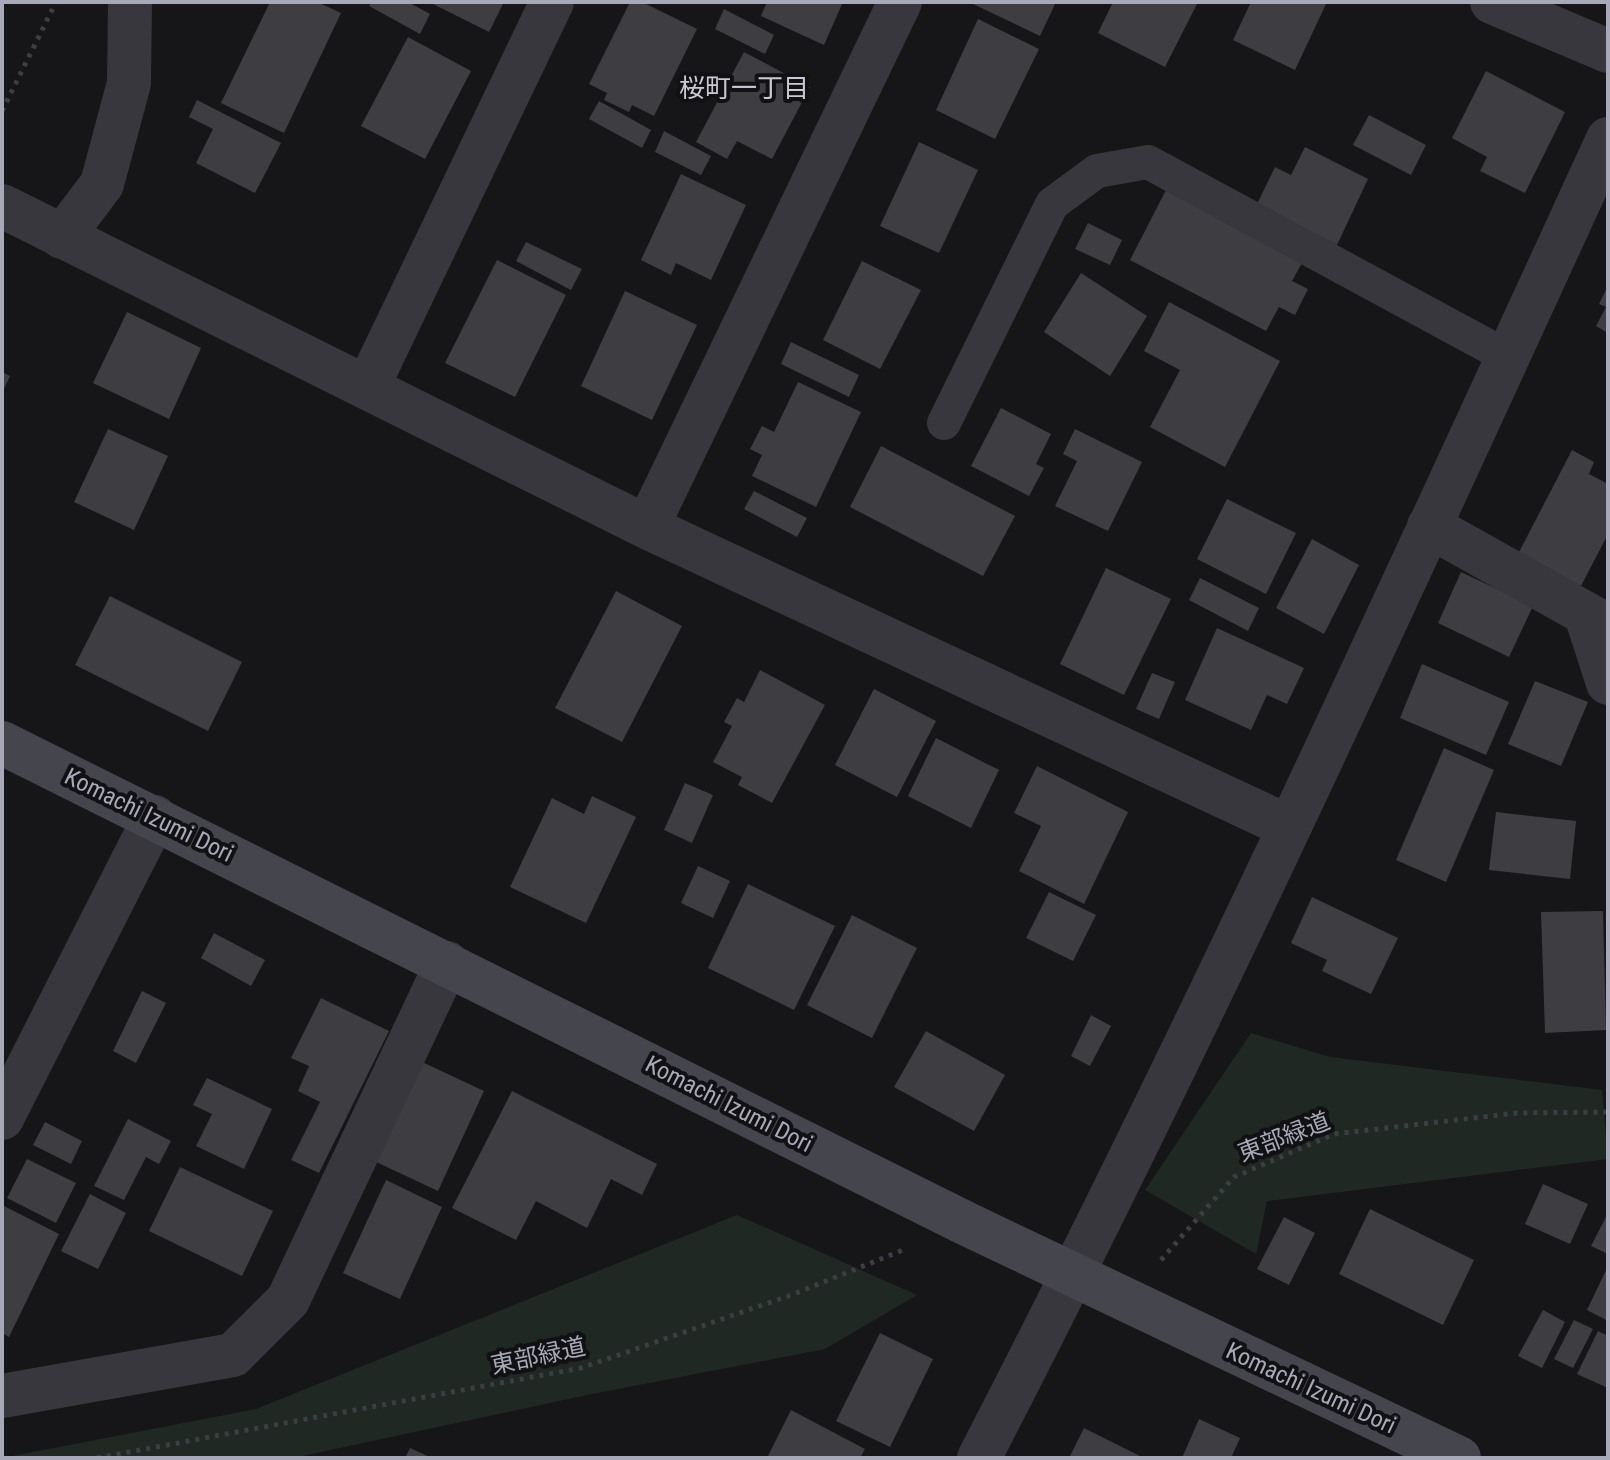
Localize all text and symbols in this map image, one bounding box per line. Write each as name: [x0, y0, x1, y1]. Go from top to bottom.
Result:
district label: 桜町一丁目: [679, 73, 809, 103]
street label: Komachi Izumi Dori: [60, 762, 238, 868]
street label: Komachi Izumi Dori: [641, 1050, 817, 1158]
street label: 東部緑道: [1234, 1107, 1334, 1167]
street label: 東部緑道: [488, 1332, 588, 1380]
street label: Komachi Izumi Dori: [1222, 1336, 1400, 1440]

